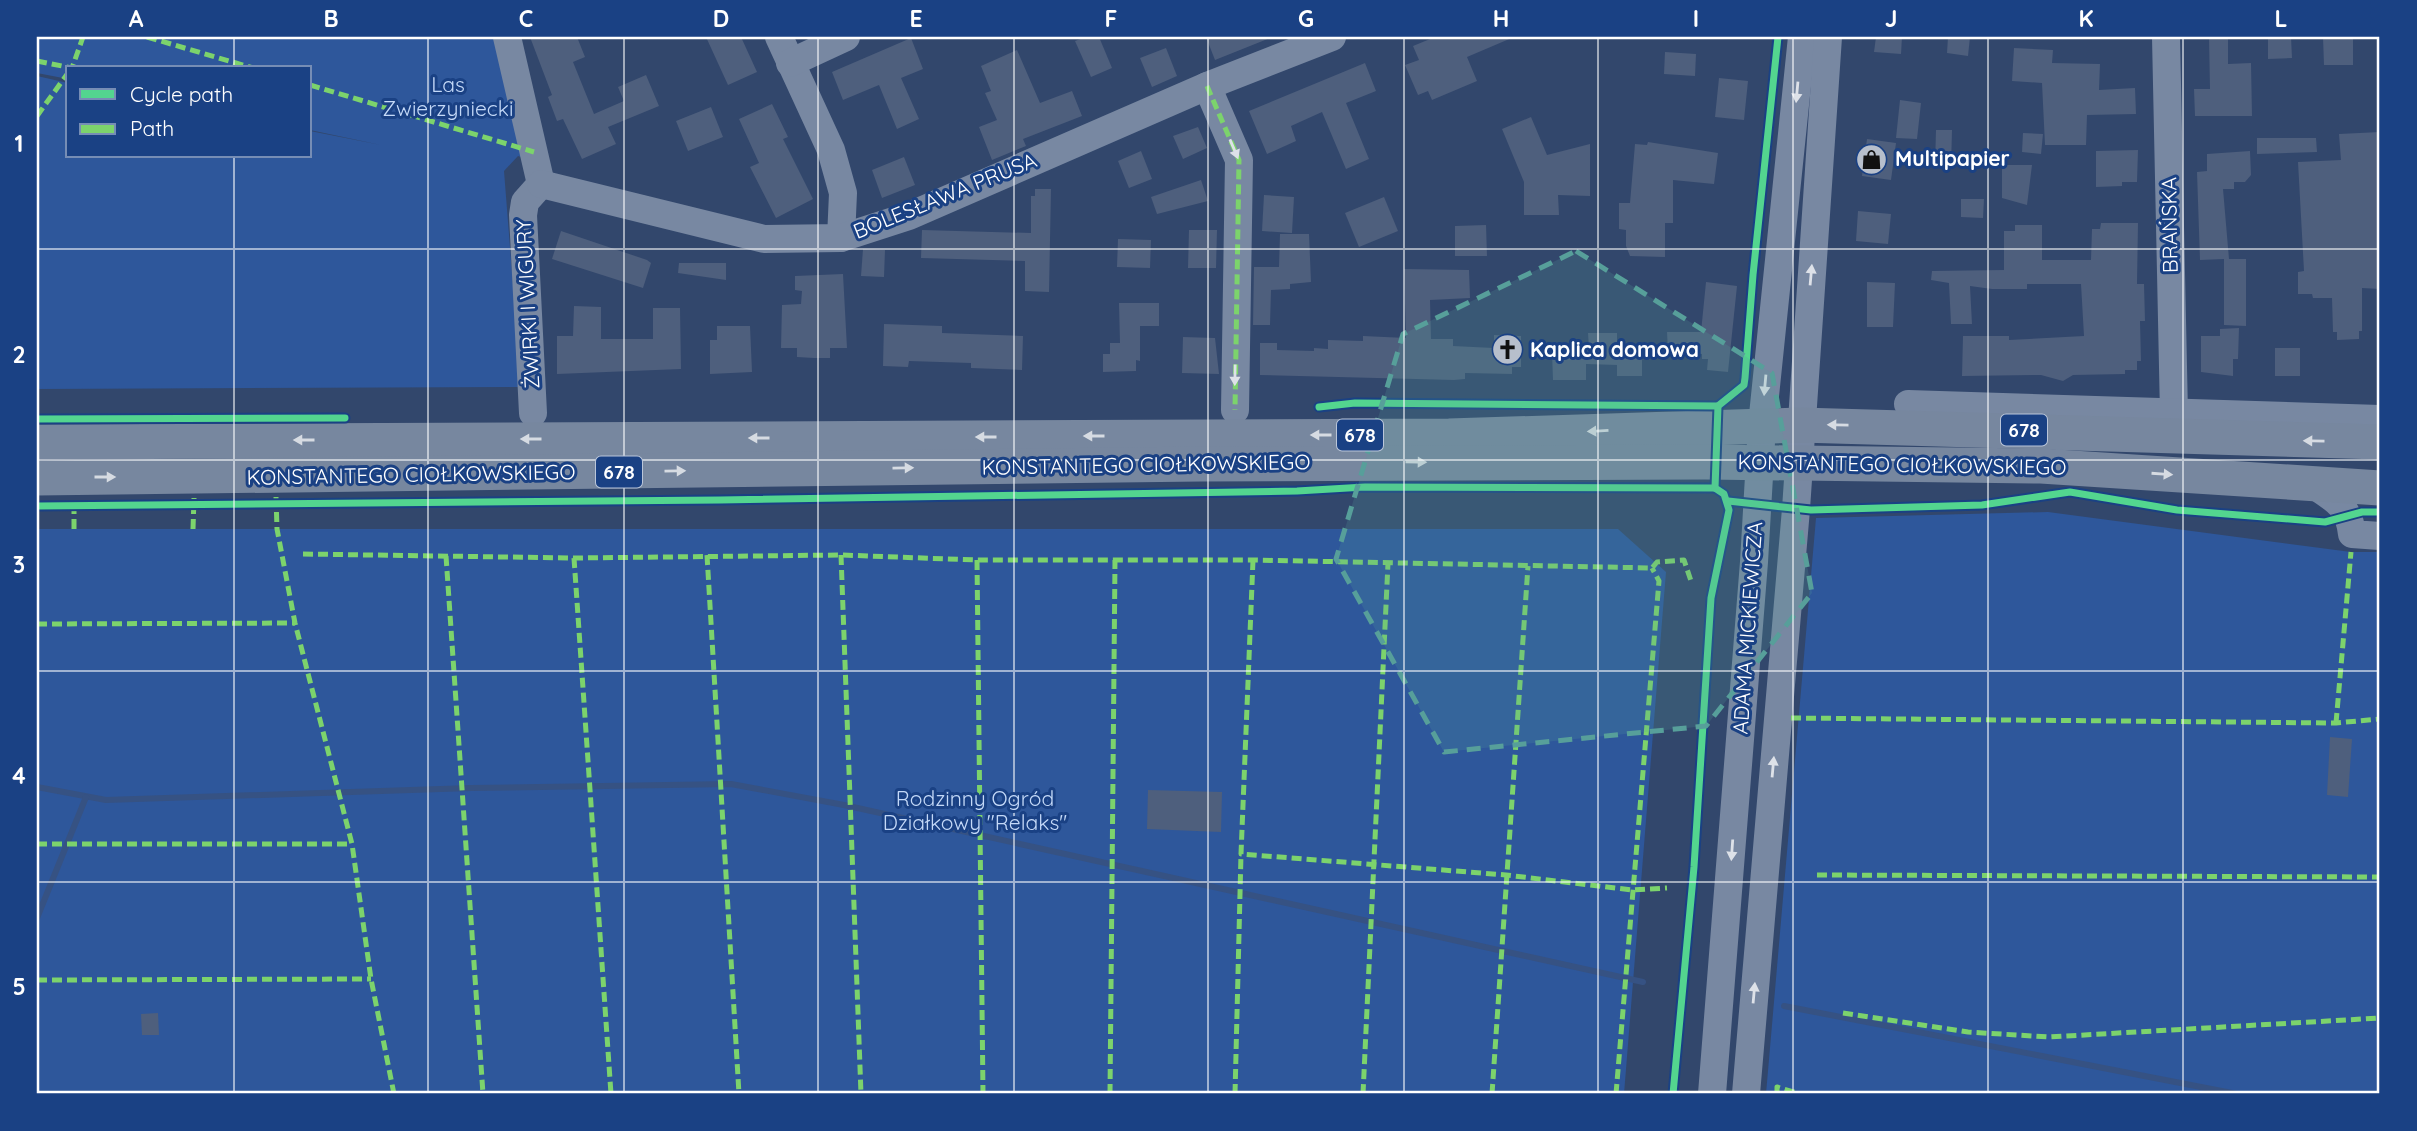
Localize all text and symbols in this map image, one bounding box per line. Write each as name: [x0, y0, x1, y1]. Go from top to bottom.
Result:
text: A: [129, 4, 144, 33]
text: B: [323, 4, 339, 33]
text: C: [519, 4, 533, 33]
text: D: [713, 4, 729, 33]
text: E: [909, 4, 923, 33]
text: F: [1105, 4, 1117, 33]
text: G: [1298, 4, 1314, 33]
text: H: [1493, 4, 1509, 33]
text: I: [1693, 4, 1699, 33]
text: J: [1885, 4, 1897, 33]
text: K: [2078, 4, 2094, 33]
text: L: [2275, 4, 2287, 33]
legend: [66, 66, 312, 158]
park label: Las Zwierzyniecki: [383, 71, 513, 121]
text: Cycle path: [130, 81, 233, 107]
one-way arrow: [1791, 81, 1802, 103]
text: Path: [130, 115, 174, 141]
text: 1: [15, 129, 23, 158]
one-way arrow: [1229, 138, 1240, 159]
shop icon: Multipapier: [1855, 142, 1889, 176]
place label: Multipapier: [1895, 145, 2010, 171]
street label: BOLESŁAWA PRUSA: [849, 146, 1040, 244]
street label: BRAŃSKA: [2155, 177, 2183, 273]
street label: ŻWIRKI I WIGURY: [510, 218, 544, 389]
one-way arrow: [1806, 263, 1817, 285]
church icon: Kaplica domowa: [1490, 333, 1524, 367]
place label: Kaplica domowa: [1530, 336, 1699, 362]
text: 2: [12, 340, 26, 369]
one-way arrow: [1230, 364, 1241, 386]
one-way arrow: [1759, 374, 1770, 396]
road number: 678: [2001, 414, 2047, 446]
road number: 678: [1337, 420, 1383, 450]
one-way arrow: [1826, 420, 1848, 431]
one-way arrow: [1586, 425, 1608, 436]
one-way arrow: [1310, 429, 1332, 441]
one-way arrow: [975, 431, 997, 443]
one-way arrow: [1083, 431, 1105, 442]
one-way arrow: [747, 432, 769, 444]
one-way arrow: [520, 433, 542, 445]
one-way arrow: [292, 434, 314, 446]
one-way arrow: [2303, 435, 2325, 446]
street label: KONSTANTEGO CIOŁKOWSKIEGO: [981, 448, 1311, 480]
street label: KONSTANTEGO CIOŁKOWSKIEGO: [1737, 448, 2067, 480]
road number: 678: [596, 457, 642, 488]
one-way arrow: [1406, 457, 1428, 468]
street label: KONSTANTEGO CIOŁKOWSKIEGO: [246, 458, 576, 490]
one-way arrow: [892, 462, 914, 474]
one-way arrow: [665, 465, 687, 477]
one-way arrow: [2151, 468, 2173, 479]
one-way arrow: [94, 471, 116, 483]
street label: ADAMA MICKIEWICZA: [1727, 521, 1767, 735]
text: 3: [13, 550, 25, 579]
one-way arrow: [1768, 755, 1779, 777]
text: 4: [12, 761, 26, 790]
park label: Rodzinny Ogród Działkowy "Relaks": [883, 785, 1067, 835]
one-way arrow: [1726, 839, 1737, 861]
text: 5: [12, 972, 26, 1001]
one-way arrow: [1749, 982, 1760, 1004]

